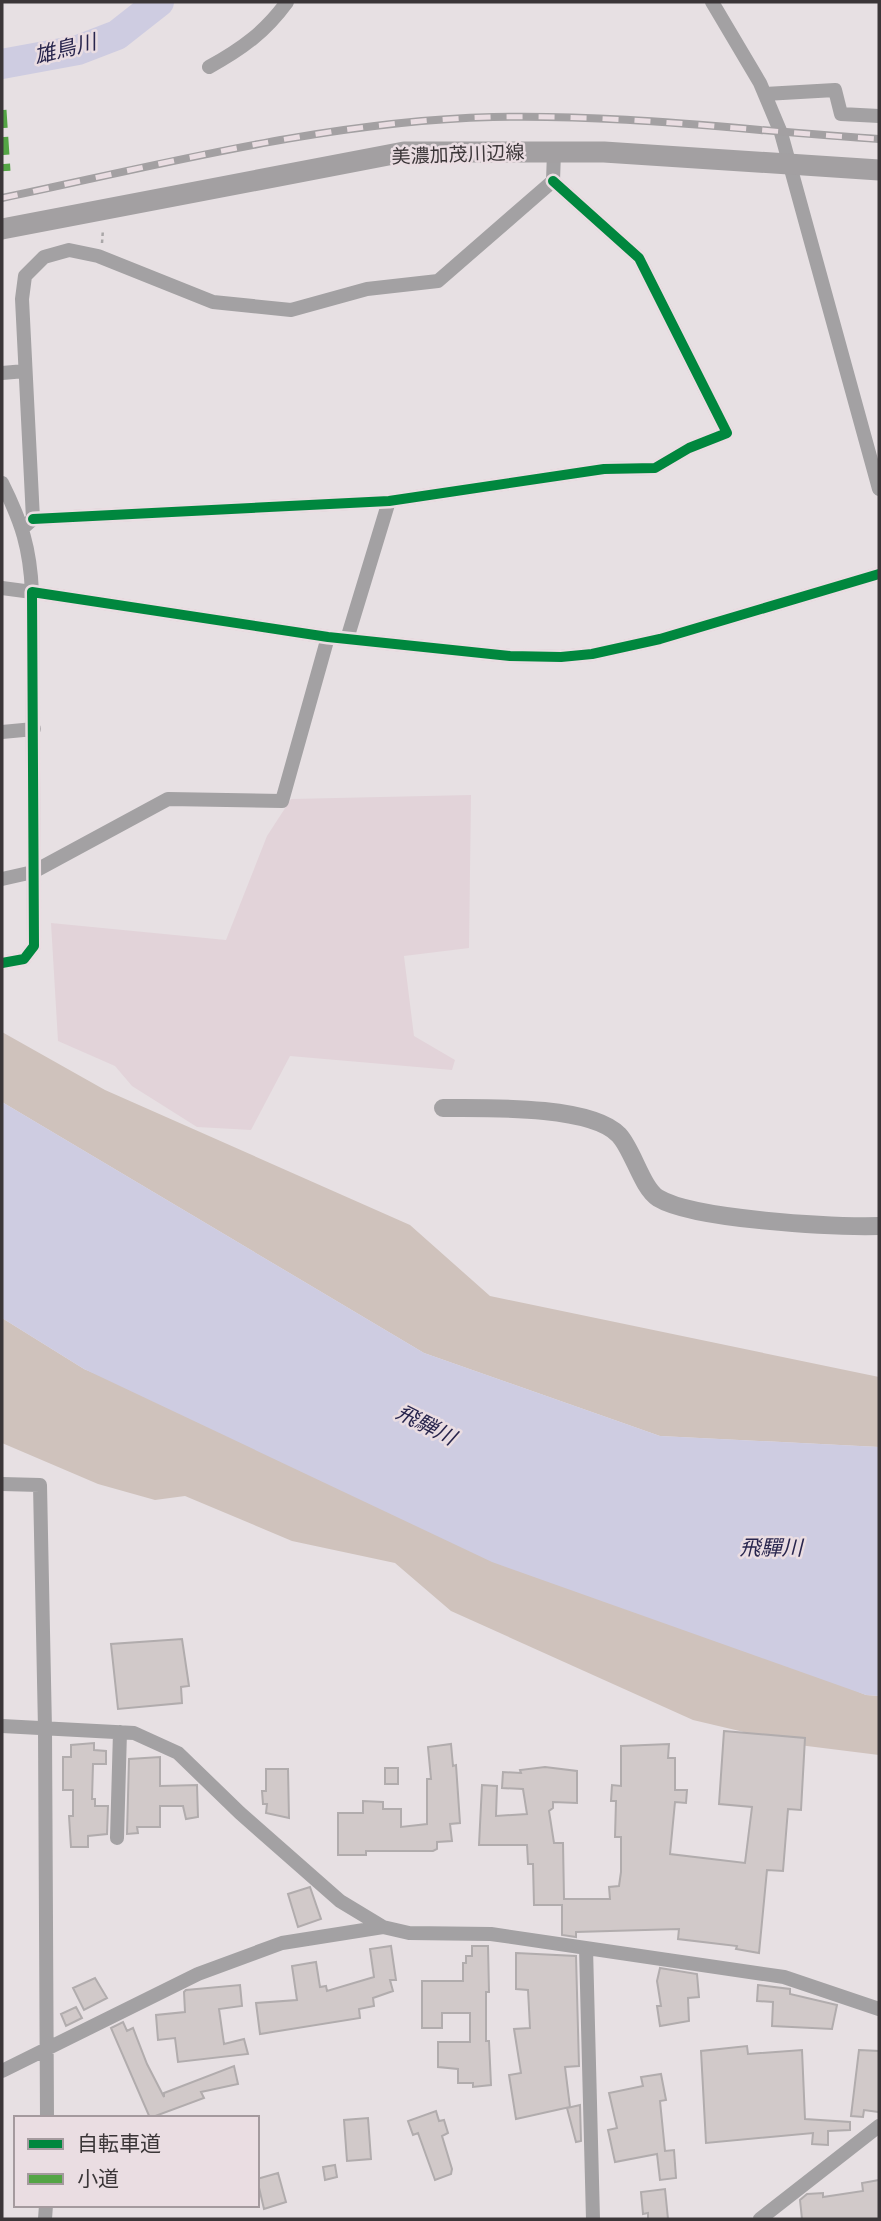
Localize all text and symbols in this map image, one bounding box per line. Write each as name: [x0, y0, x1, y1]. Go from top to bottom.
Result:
water label: 雄鳥川: [31, 26, 101, 71]
street label: 美濃加茂川辺線: [391, 140, 525, 171]
water label: 飛騨川: [391, 1397, 463, 1454]
water label: 飛驒川: [740, 1533, 804, 1563]
legend: [14, 2116, 259, 2207]
text: 自転車道: [77, 2129, 161, 2159]
text: 小道: [77, 2164, 119, 2194]

